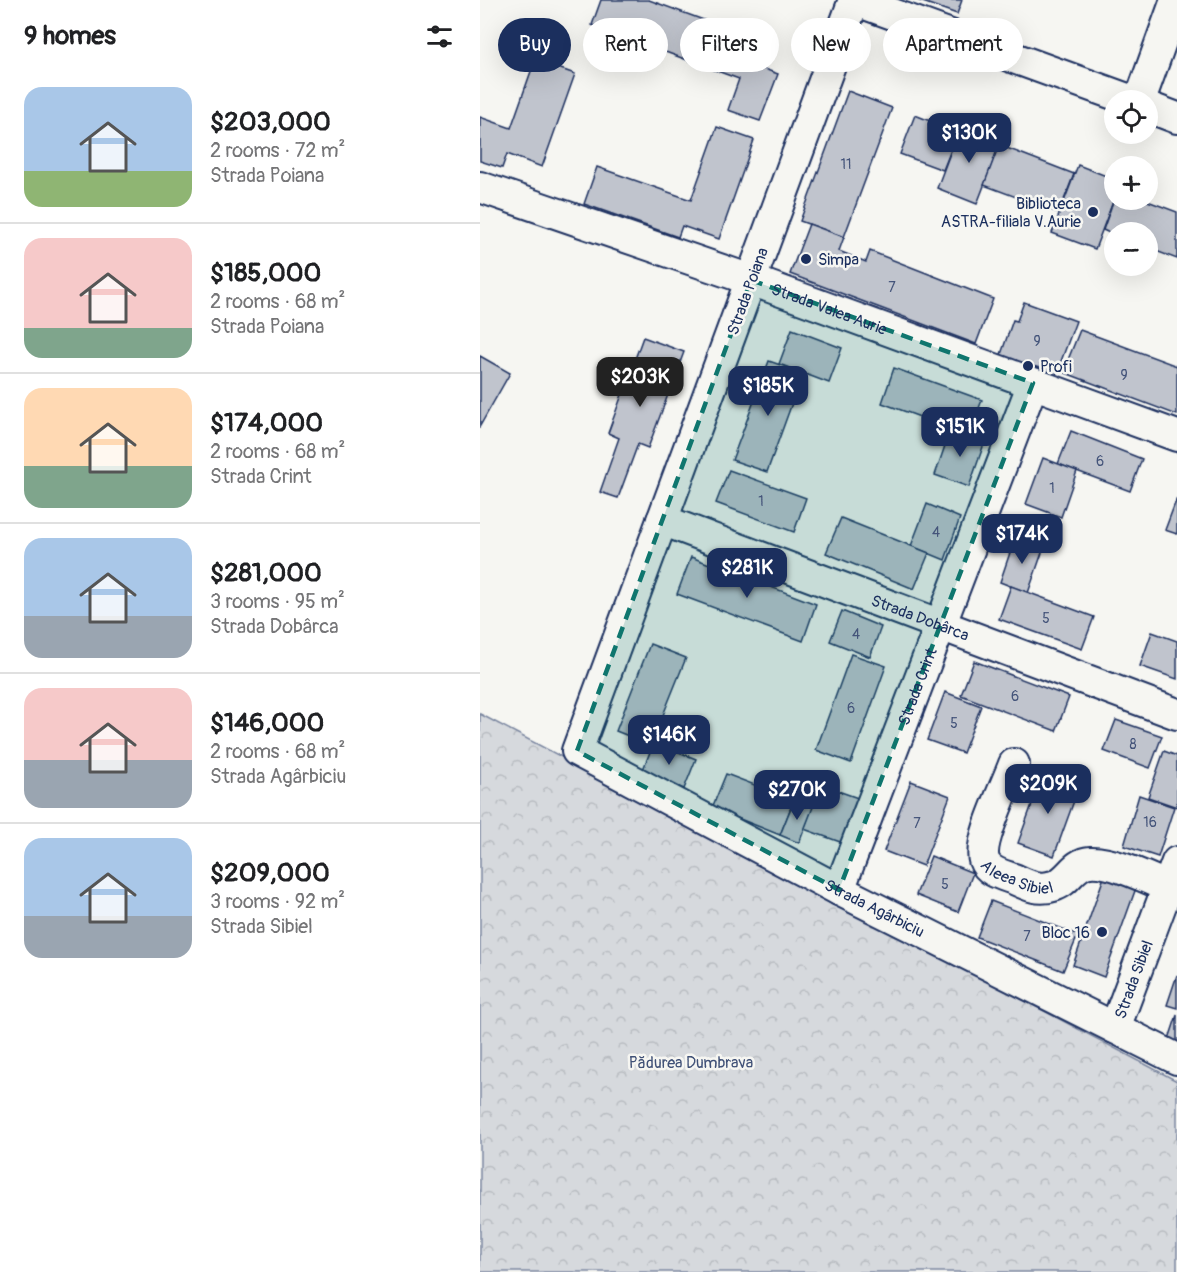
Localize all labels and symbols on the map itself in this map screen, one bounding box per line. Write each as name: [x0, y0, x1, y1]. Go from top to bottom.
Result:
pin: $130K: [927, 113, 1011, 164]
house number: 11: [841, 156, 851, 173]
place label: Biblioteca ASTRA-filiala V.Aurie: [941, 194, 1081, 232]
marker: Biblioteca ASTRA-filiala V.Aurie: [1086, 205, 1100, 219]
street label: Strada Poiana: [723, 245, 773, 338]
place label: Simpa: [818, 250, 859, 270]
marker: Simpa: [799, 252, 813, 266]
street label: Strada Valea Aurie: [768, 279, 890, 340]
house number: 7: [888, 279, 896, 296]
house number: 9: [1033, 333, 1041, 350]
pin: $203K: [598, 357, 682, 408]
place label: Profi: [1040, 357, 1072, 377]
marker: Profi: [1021, 359, 1035, 373]
pin: $185K: [726, 366, 810, 417]
house number: 9: [1120, 367, 1128, 384]
pin: $151K: [918, 407, 1002, 458]
house number: 6: [1096, 453, 1104, 470]
house number: 1: [1049, 480, 1055, 497]
house number: 1: [758, 493, 764, 510]
pin: $174K: [980, 514, 1064, 565]
house number: 4: [932, 524, 940, 541]
pin: $281K: [705, 548, 789, 599]
street label: Strada Dobârca: [868, 591, 972, 646]
house number: 5: [1042, 610, 1050, 627]
house number: 4: [852, 626, 860, 643]
street label: Strada Crint: [894, 645, 942, 728]
house number: 6: [1011, 688, 1019, 705]
house number: 6: [847, 700, 855, 717]
pin: $146K: [627, 715, 711, 766]
house number: 5: [950, 715, 958, 732]
house number: 8: [1129, 736, 1137, 753]
pin: $209K: [1006, 764, 1090, 815]
pin: $270K: [755, 770, 839, 821]
house number: 16: [1143, 814, 1157, 831]
house number: 7: [913, 815, 921, 832]
street label: Aleea Sibiel: [976, 856, 1055, 899]
street label: Strada Agârbiciu: [821, 875, 928, 942]
house number: 5: [941, 876, 949, 893]
place label: Bloc 16: [1041, 923, 1090, 943]
marker: Bloc 16: [1095, 925, 1109, 939]
house number: 7: [1023, 928, 1031, 945]
street label: Strada Sibiel: [1110, 938, 1158, 1022]
park label: Pădurea Dumbrava: [629, 1053, 753, 1073]

